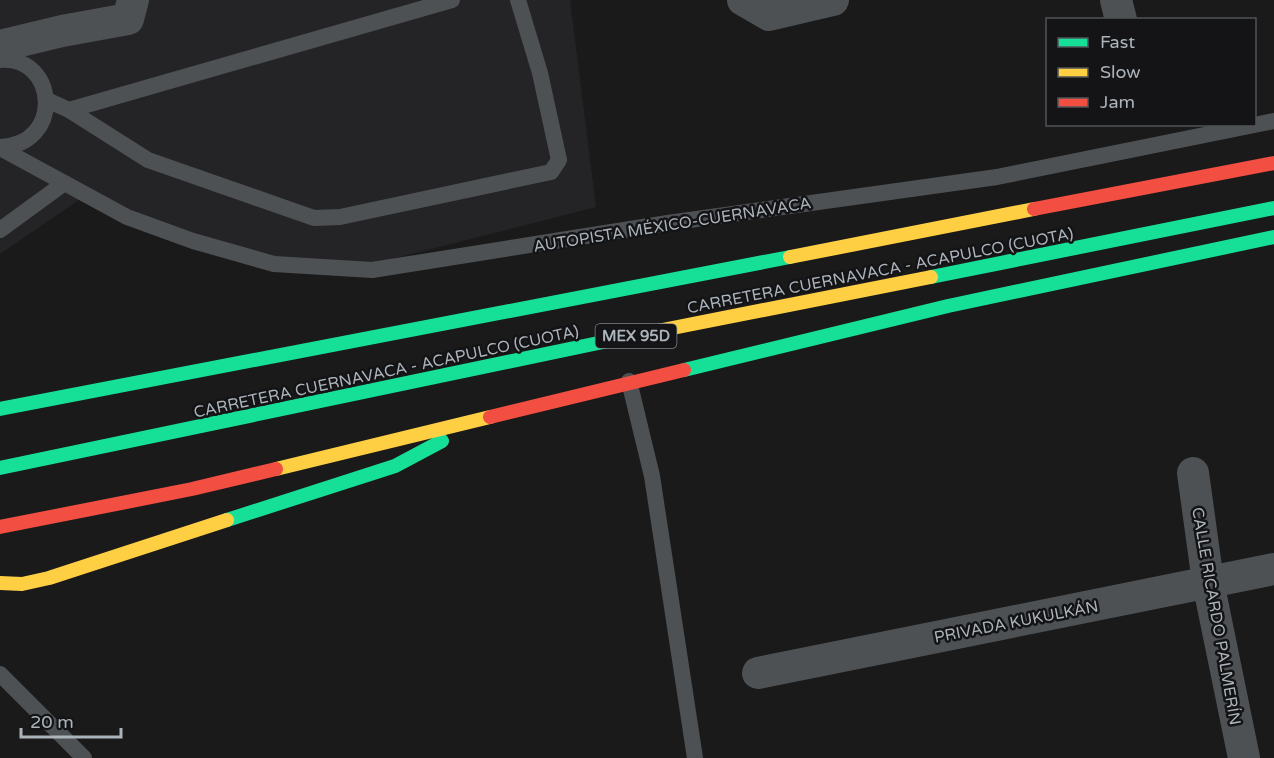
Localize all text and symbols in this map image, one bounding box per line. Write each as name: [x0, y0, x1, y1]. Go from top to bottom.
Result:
legend: [1046, 18, 1256, 126]
text: Fast: [1100, 31, 1135, 53]
text: Slow: [1100, 61, 1141, 83]
text: Jam: [1100, 91, 1135, 113]
street label: AUTOPISTA MÉXICO-CUERNAVACA: [532, 193, 813, 257]
street label: CARRETERA CUERNAVACA - ACAPULCO (CUOTA): [685, 224, 1075, 318]
street label: CARRETERA CUERNAVACA - ACAPULCO (CUOTA): [192, 321, 581, 423]
road number: MEX 95D: [596, 324, 676, 348]
street label: CALLE RICARDO PALMERÍN: [1187, 506, 1245, 727]
street label: PRIVADA KUKULKÁN: [932, 596, 1100, 648]
scale bar: [21, 701, 122, 739]
text: 20 m: [30, 711, 74, 733]

